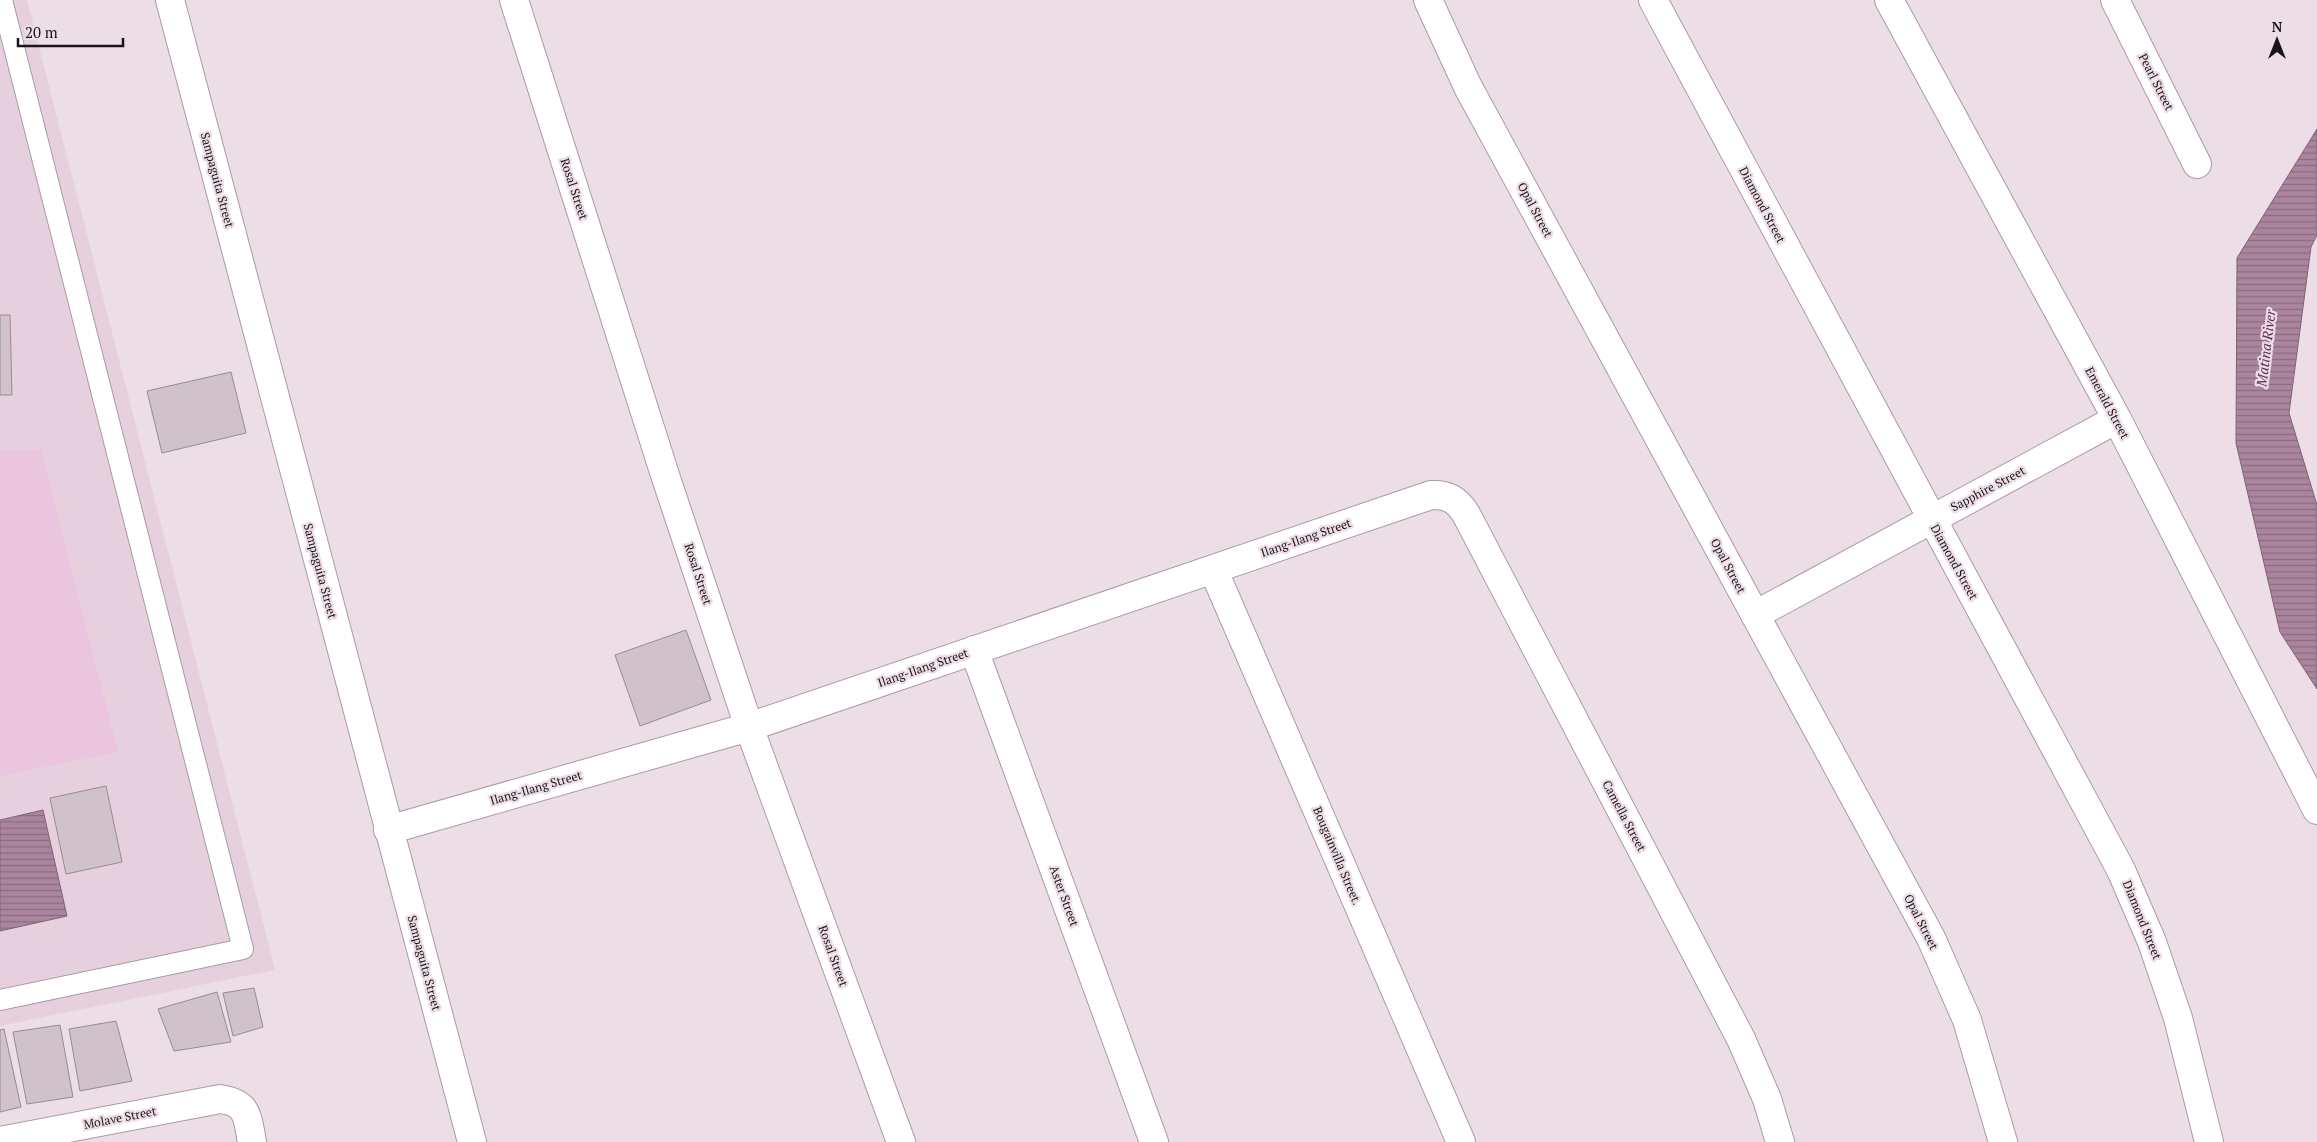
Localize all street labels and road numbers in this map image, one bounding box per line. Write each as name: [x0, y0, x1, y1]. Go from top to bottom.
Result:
street label: Pearl Street: [2136, 51, 2177, 113]
street label: Sampaguita Street: [198, 131, 238, 230]
street label: Rosal Street: [557, 156, 592, 222]
street label: Diamond Street: [1736, 164, 1789, 246]
street label: Opal Street: [1515, 180, 1556, 240]
street label: Emerald Street: [2082, 364, 2133, 442]
street label: Sapphire Street: [1948, 462, 2028, 515]
street label: Ilang-Ilang Street: [1259, 515, 1354, 560]
street label: Diamond Street: [1928, 521, 1982, 603]
street label: Sampaguita Street: [301, 522, 341, 621]
street label: Opal Street: [1708, 536, 1749, 596]
street label: Rosal Street: [681, 541, 716, 607]
street label: Ilang-Ilang Street: [876, 645, 971, 690]
street label: Ilang-Ilang Street: [488, 767, 584, 808]
street label: Camella Street: [1599, 778, 1650, 854]
street label: Bougainvilla Street.: [1310, 804, 1365, 907]
street label: Aster Street: [1047, 863, 1083, 929]
street label: Diamond Street: [2120, 878, 2165, 962]
street label: Opal Street: [1901, 892, 1942, 953]
street label: Sampaguita Street: [405, 914, 445, 1013]
street label: Rosal Street: [816, 923, 852, 989]
street label: Molave Street: [82, 1103, 158, 1132]

